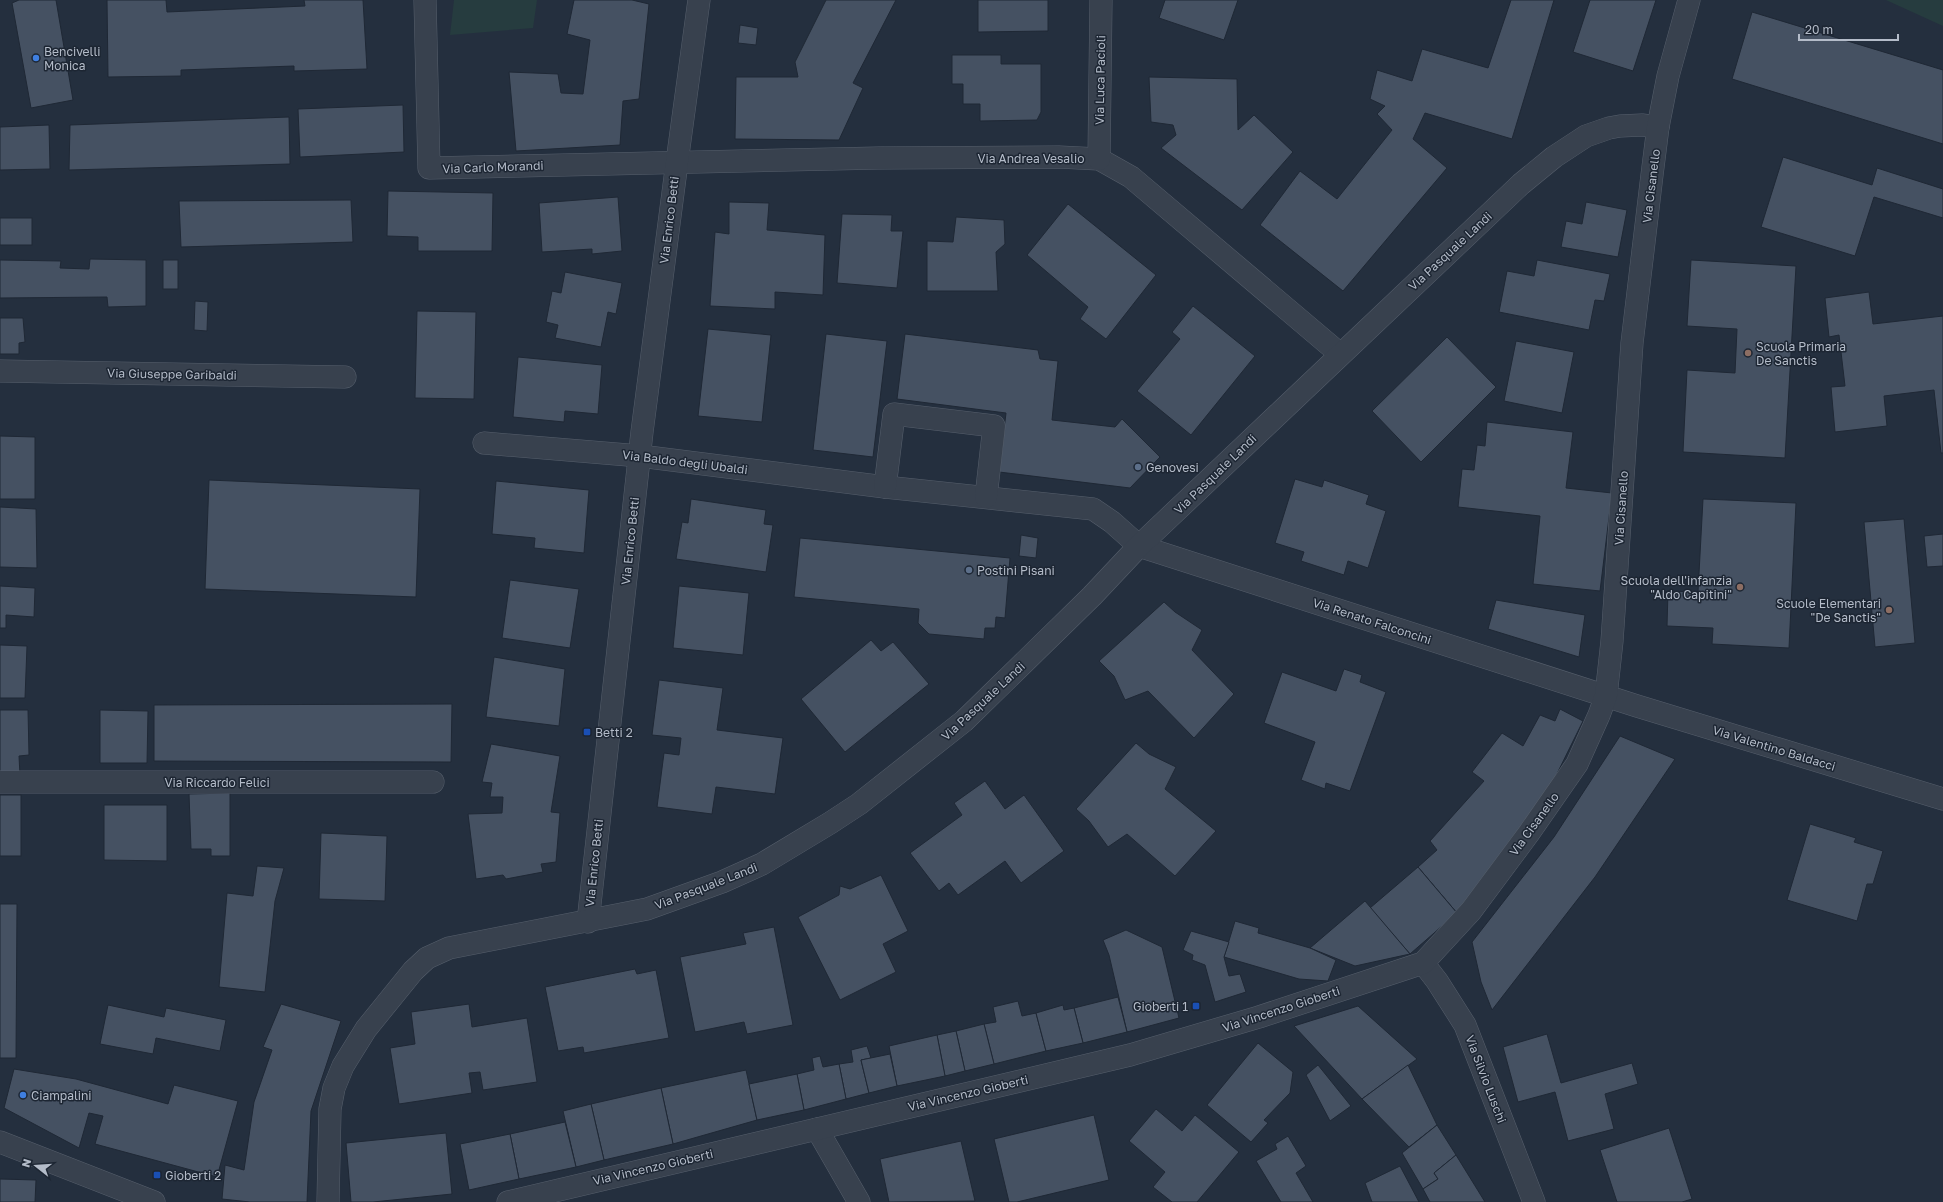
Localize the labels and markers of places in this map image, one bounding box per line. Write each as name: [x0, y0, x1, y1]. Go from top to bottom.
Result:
place label: Bencivelli Monica: [44, 44, 100, 73]
marker: Bencivelli Monica: [31, 53, 41, 63]
place label: Scuola Primaria De Sanctis: [1756, 339, 1846, 368]
marker: Scuola Primaria De Sanctis: [1743, 348, 1753, 358]
place label: Genovesi: [1146, 460, 1199, 475]
marker: Genovesi: [1133, 462, 1143, 472]
place label: Postini Pisani: [977, 563, 1055, 578]
marker: Postini Pisani: [964, 565, 974, 575]
place label: Scuola dell'infanzia "Aldo Capitini": [1621, 573, 1732, 602]
marker: Scuola dell'infanzia "Aldo Capitini": [1735, 582, 1745, 592]
place label: Scuole Elementari "De Sanctis": [1776, 596, 1881, 625]
marker: Scuole Elementari "De Sanctis": [1884, 605, 1894, 615]
place label: Betti 2: [595, 725, 633, 740]
marker: Betti 2: [582, 727, 592, 737]
place label: Gioberti 1: [1133, 999, 1188, 1014]
marker: Gioberti 1: [1191, 1001, 1201, 1011]
place label: Ciampalini: [31, 1088, 92, 1103]
marker: Ciampalini: [18, 1090, 28, 1100]
place label: Gioberti 2: [165, 1168, 221, 1183]
marker: Gioberti 2: [152, 1170, 162, 1180]

